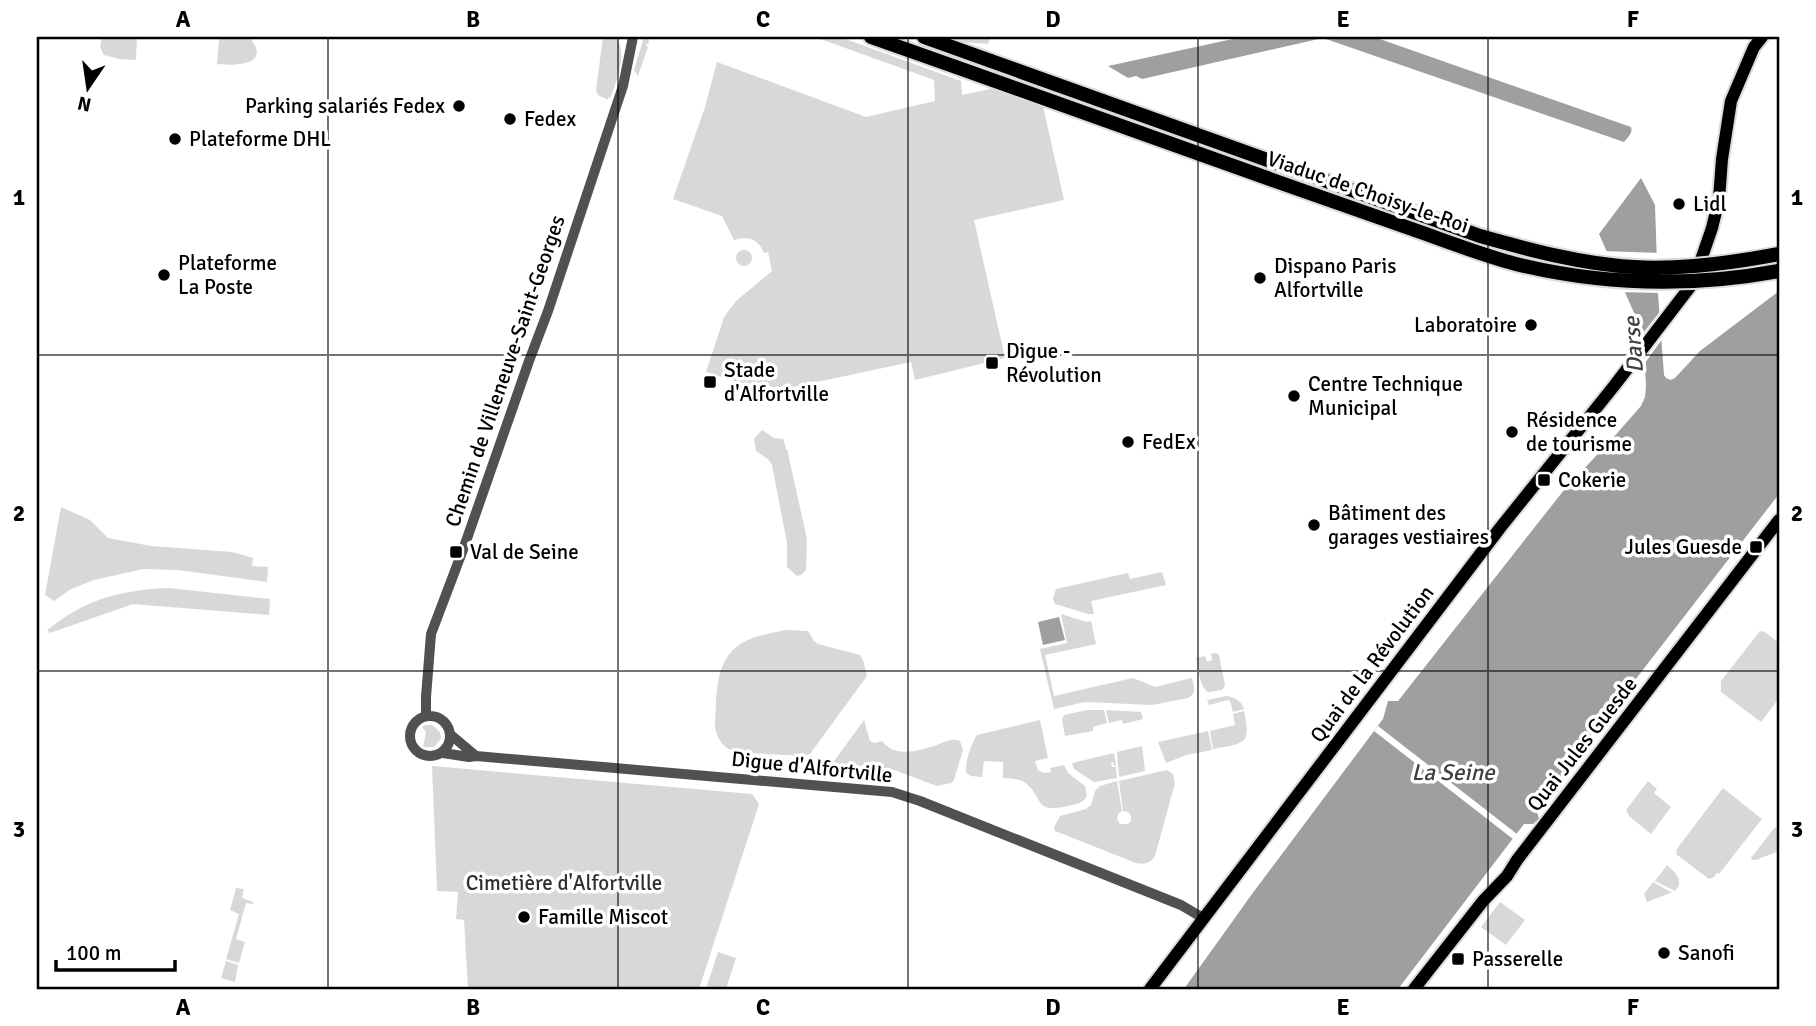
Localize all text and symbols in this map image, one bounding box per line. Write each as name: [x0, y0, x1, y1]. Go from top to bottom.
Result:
text: A: [176, 5, 191, 34]
text: B: [466, 5, 480, 34]
text: C: [756, 5, 770, 34]
text: D: [1045, 5, 1061, 34]
text: E: [1336, 5, 1350, 34]
text: F: [1627, 5, 1639, 34]
north arrow: [52, 52, 122, 122]
text: N: [75, 90, 94, 117]
place label: Parking salariés Fedex: [245, 93, 445, 119]
marker: Parking salariés Fedex: [451, 98, 467, 114]
place label: Fedex: [524, 106, 577, 132]
marker: Fedex: [502, 111, 518, 127]
place label: Plateforme DHL: [189, 126, 331, 152]
marker: Plateforme DHL: [167, 131, 183, 147]
street label: Viaduc de Choisy-le-Roi: [1264, 145, 1472, 239]
text: 1: [13, 183, 25, 212]
text: 1: [1791, 183, 1803, 212]
place label: Lidl: [1693, 191, 1727, 217]
marker: Lidl: [1671, 196, 1687, 212]
street label: Chemin de Villeneuve-Saint-Georges: [439, 212, 571, 530]
place label: Plateforme La Poste: [178, 250, 277, 300]
place label: Dispano Paris Alfortville: [1274, 253, 1396, 303]
marker: Plateforme La Poste: [156, 267, 172, 283]
marker: Dispano Paris Alfortville: [1252, 270, 1268, 286]
place label: Laboratoire: [1414, 312, 1517, 338]
water label: Darse: [1617, 314, 1650, 374]
marker: Laboratoire: [1523, 317, 1539, 333]
place label: Digue - Révolution: [1006, 338, 1102, 388]
marker: Digue - Révolution: [984, 355, 1000, 371]
place label: Stade d'Alfortville: [724, 357, 829, 407]
place label: Centre Technique Municipal: [1308, 371, 1463, 421]
marker: Stade d'Alfortville: [702, 374, 718, 390]
marker: Centre Technique Municipal: [1286, 388, 1302, 404]
place label: Résidence de tourisme: [1526, 407, 1632, 457]
marker: Résidence de tourisme: [1504, 424, 1520, 440]
place label: FedEx: [1142, 429, 1196, 455]
marker: FedEx: [1120, 434, 1136, 450]
place label: Cokerie: [1558, 467, 1626, 493]
marker: Cokerie: [1536, 472, 1552, 488]
text: 2: [13, 499, 25, 528]
text: 2: [1791, 499, 1803, 528]
place label: Bâtiment des garages vestiaires: [1328, 500, 1489, 550]
marker: Bâtiment des garages vestiaires: [1306, 517, 1322, 533]
place label: Jules Guesde: [1625, 534, 1742, 560]
place label: Val de Seine: [470, 539, 579, 565]
marker: Jules Guesde: [1748, 539, 1764, 555]
marker: Val de Seine: [448, 544, 464, 560]
street label: Quai de la Révolution: [1305, 580, 1439, 748]
street label: Quai Jules Guesde: [1521, 672, 1643, 816]
street label: Digue d'Alfortville: [730, 746, 894, 788]
water label: La Seine: [1411, 758, 1496, 787]
text: 3: [13, 815, 25, 844]
text: 3: [1791, 815, 1803, 844]
park label: Cimetière d'Alfortville: [466, 870, 662, 896]
place label: Famille Miscot: [538, 904, 668, 930]
marker: Famille Miscot: [516, 909, 532, 925]
scale bar: [56, 928, 175, 972]
text: 100 m: [66, 940, 121, 966]
place label: Sanofi: [1678, 940, 1735, 966]
marker: Sanofi: [1656, 945, 1672, 961]
place label: Passerelle: [1472, 946, 1563, 972]
marker: Passerelle: [1450, 951, 1466, 967]
text: A: [176, 993, 191, 1022]
text: B: [466, 993, 480, 1022]
text: C: [756, 993, 770, 1022]
text: D: [1045, 993, 1061, 1022]
text: E: [1336, 993, 1350, 1022]
text: F: [1627, 993, 1639, 1022]

